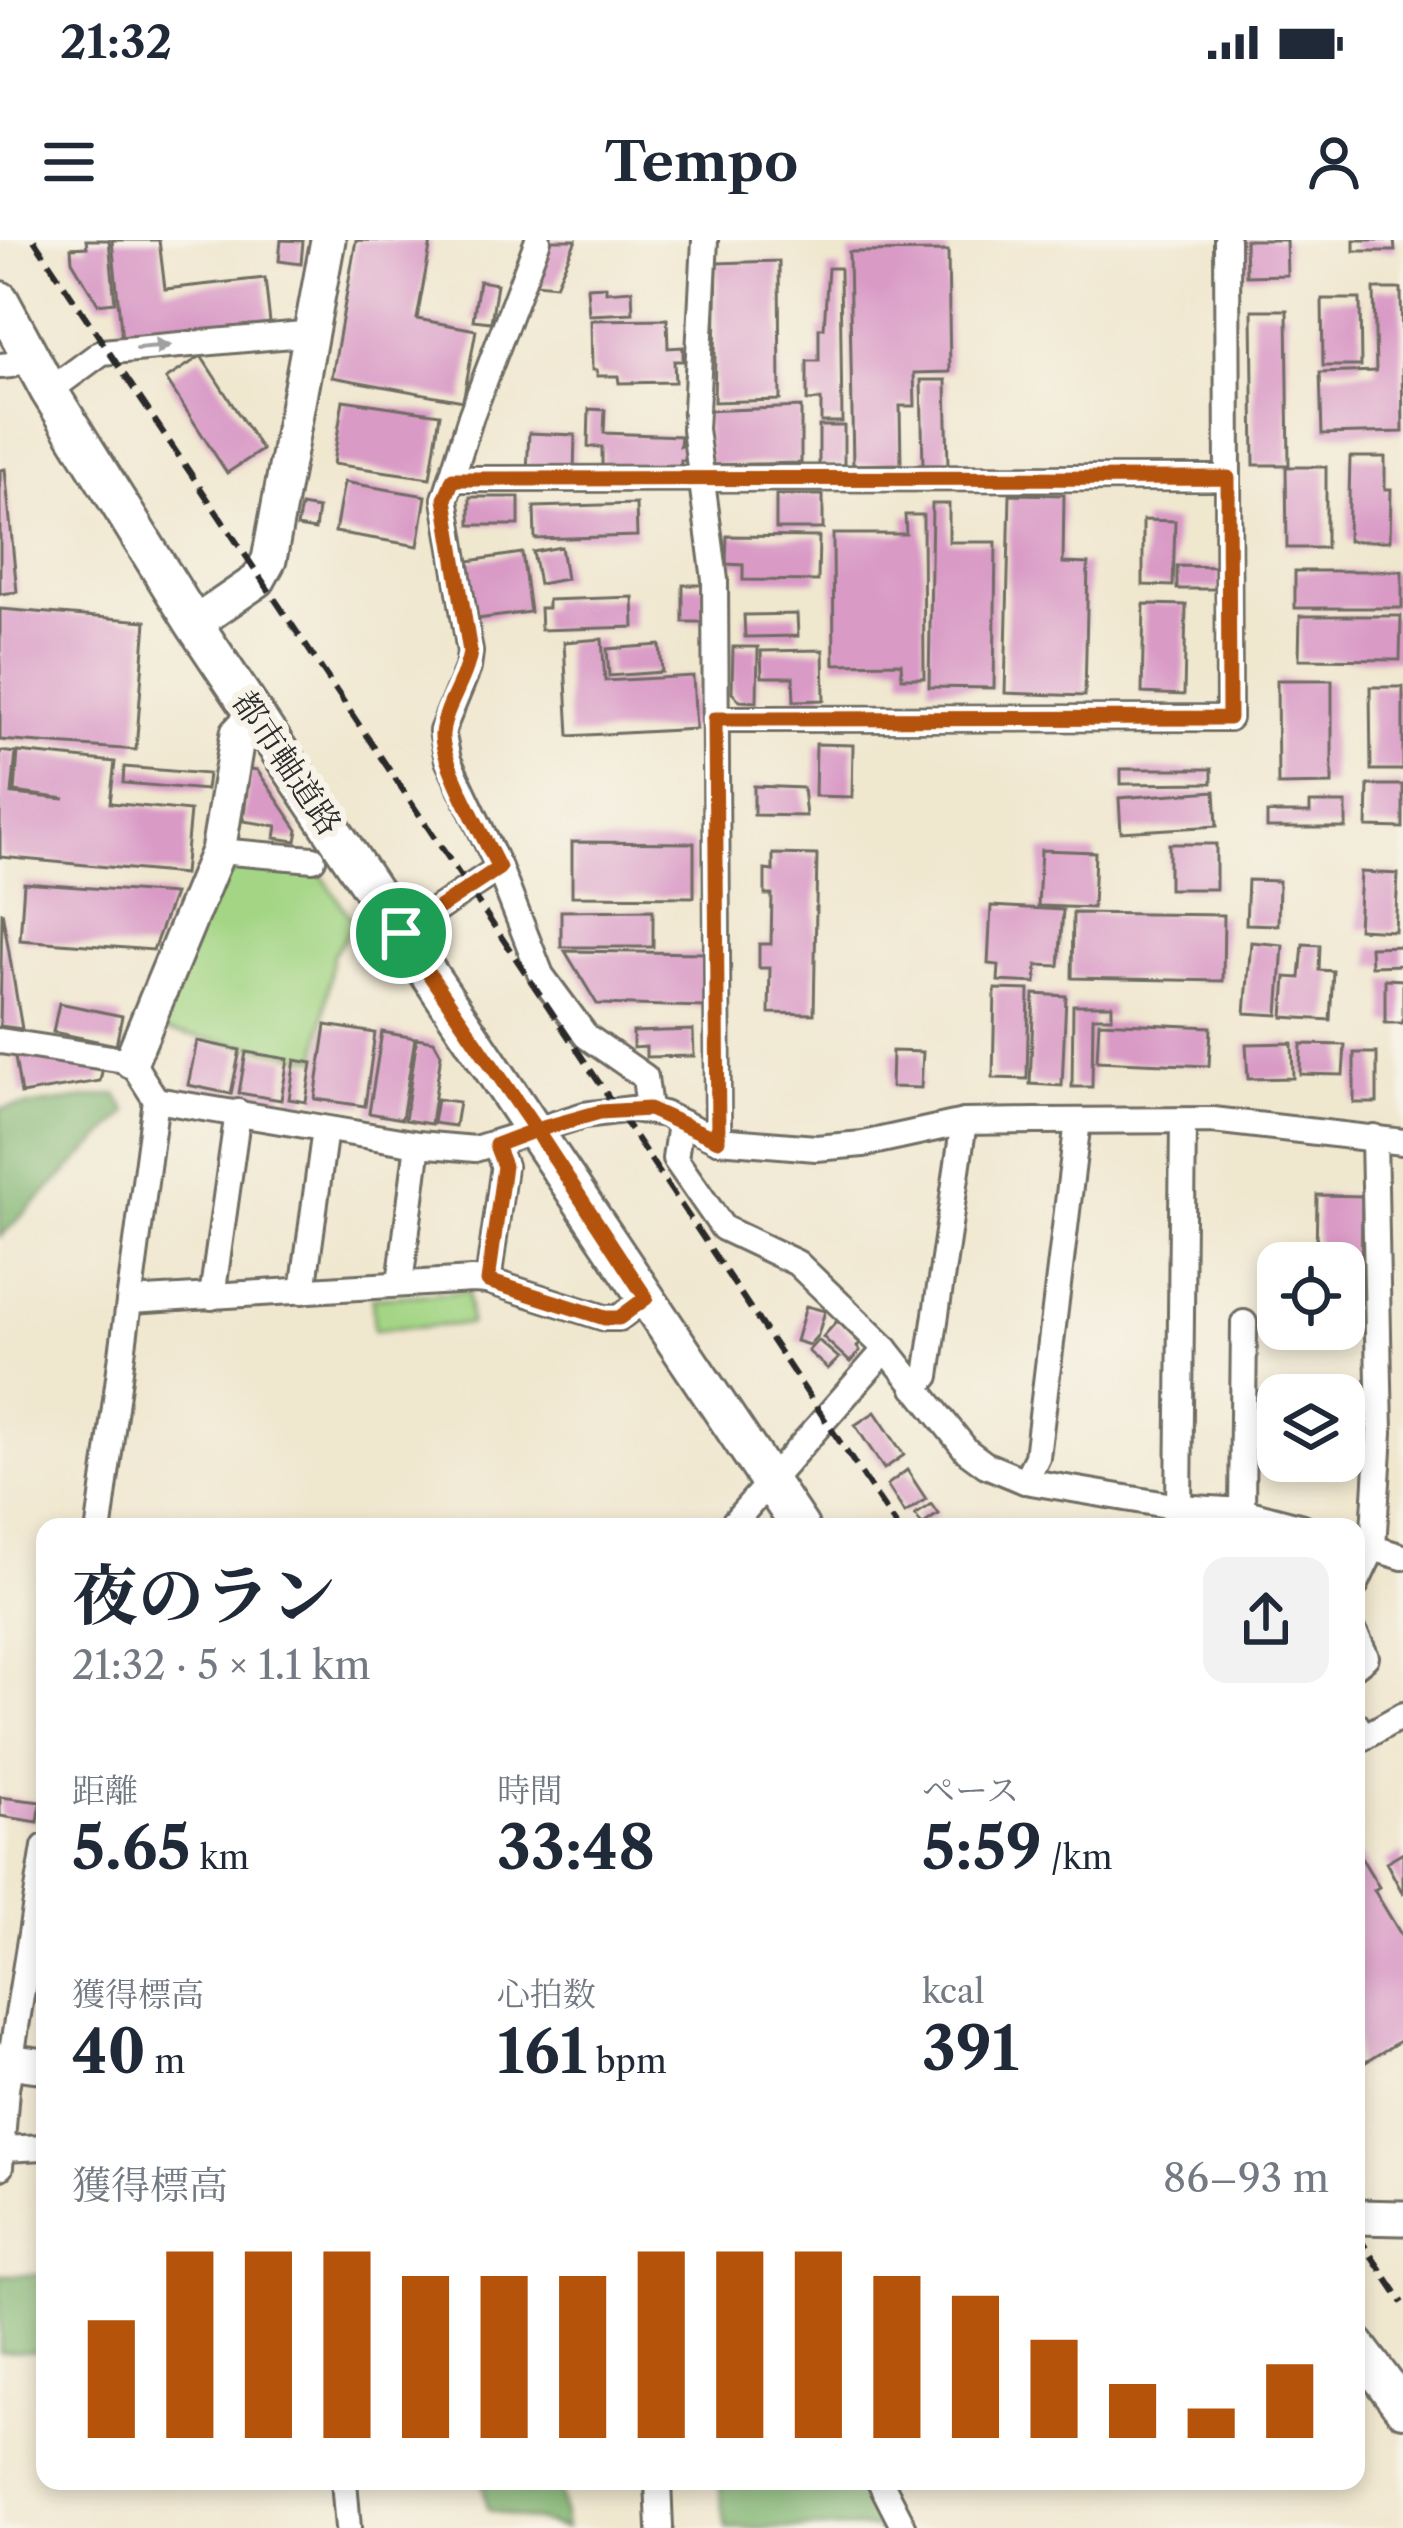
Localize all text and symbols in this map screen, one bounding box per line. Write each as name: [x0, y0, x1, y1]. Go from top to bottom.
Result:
text: 21:32: [60, 14, 172, 70]
icon: menu: [36, 129, 102, 195]
text: Tempo: [605, 129, 798, 195]
icon: person: [1301, 129, 1367, 195]
one-way arrow: [135, 337, 172, 356]
street label: 都市軸道路: [224, 683, 350, 843]
pin: [350, 882, 452, 984]
icon: arrive: [368, 900, 434, 966]
map controls: [1257, 1242, 1365, 1482]
button: locate: [1257, 1242, 1365, 1350]
button: layers: [1257, 1374, 1365, 1482]
text: 夜のラン: [72, 1555, 336, 1636]
button: share: [1203, 1557, 1329, 1683]
text: 21:32 · 5 × 1.1 km: [72, 1641, 371, 1689]
text: 距離: [72, 1770, 138, 1811]
text: 時間: [497, 1770, 563, 1811]
text: ペース: [922, 1770, 1019, 1811]
text: 5.65: [72, 1811, 191, 1885]
text: 33:48: [497, 1811, 655, 1885]
text: 5:59: [922, 1811, 1042, 1885]
text: km: [191, 1837, 249, 1878]
text: /km: [1042, 1837, 1112, 1878]
text: kcal: [922, 1971, 984, 2012]
text: 獲得標高: [72, 1974, 204, 2015]
text: 心拍数: [497, 1974, 596, 2015]
text: 391: [922, 2012, 1019, 2086]
text: 40: [72, 2015, 146, 2089]
text: 161: [497, 2015, 587, 2089]
text: m: [146, 2041, 185, 2082]
text: bpm: [587, 2041, 667, 2082]
text: 86–93 m: [1163, 2154, 1329, 2202]
text: 獲得標高: [72, 2161, 228, 2209]

